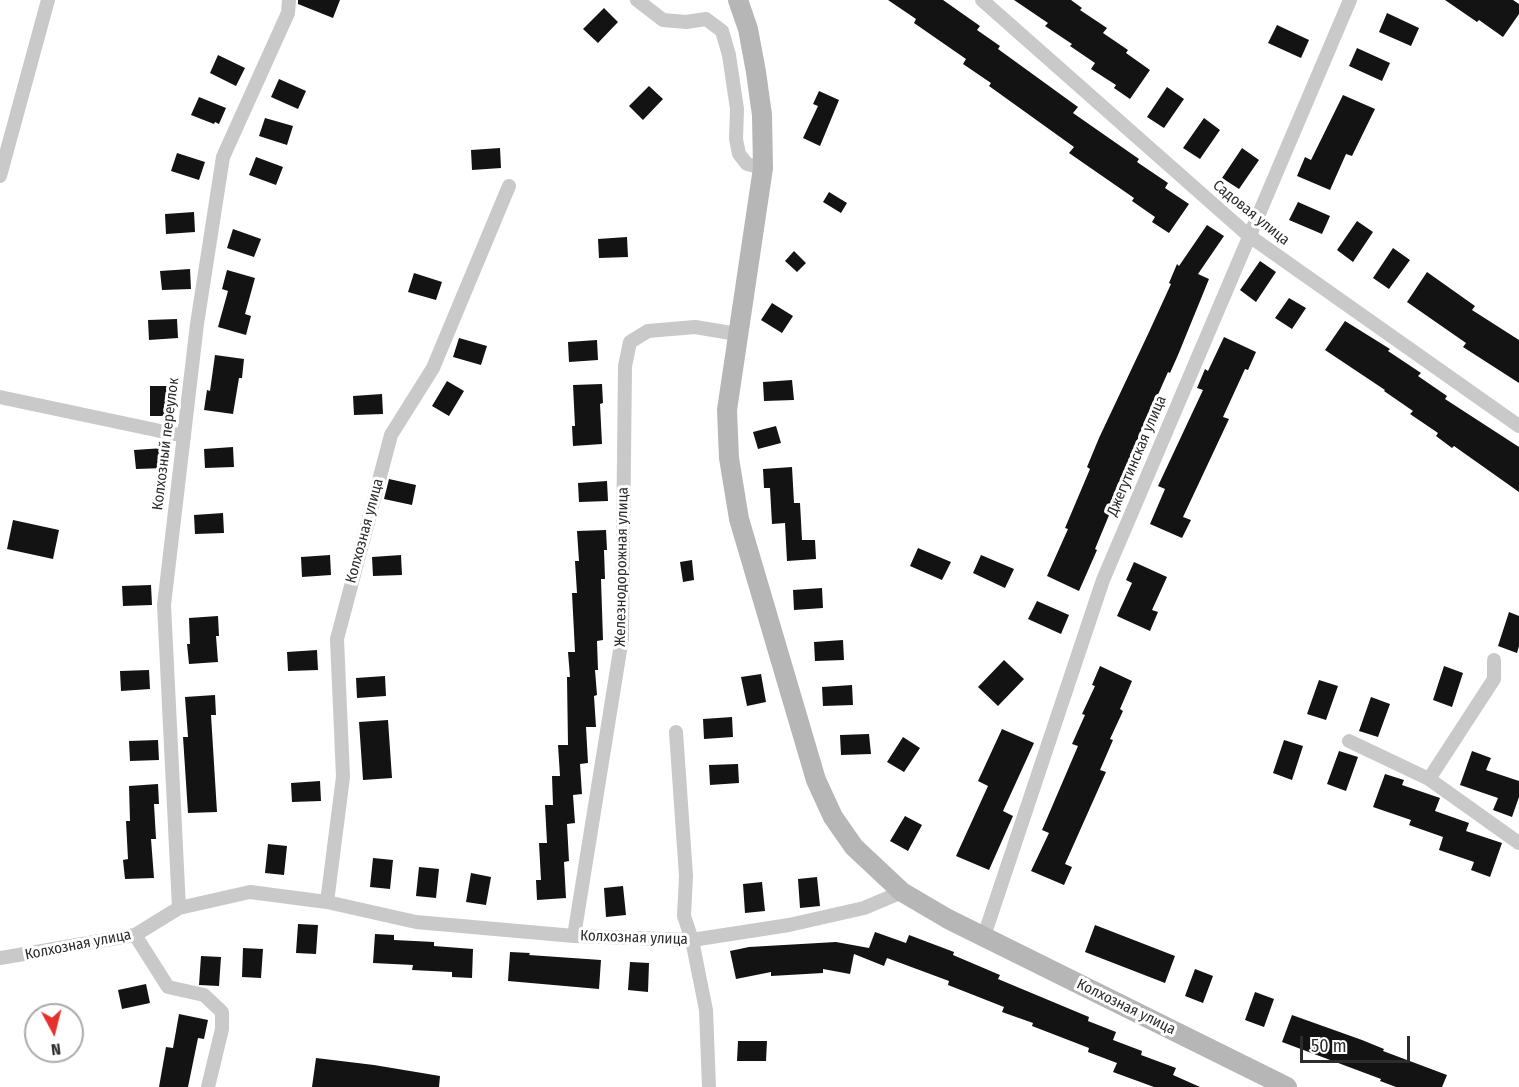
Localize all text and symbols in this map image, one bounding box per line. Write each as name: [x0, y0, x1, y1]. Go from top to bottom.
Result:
street label: Садовая улица: [1209, 177, 1293, 249]
street label: Колхозный переулок: [149, 377, 183, 511]
street label: Джегутинская улица: [1104, 393, 1170, 519]
street label: Колхозная улица: [342, 477, 388, 585]
street label: Железнодорожная улица: [612, 487, 632, 647]
street label: Колхозная улица: [23, 926, 133, 964]
street label: Колхозная улица: [580, 927, 688, 949]
street label: Колхозная улица: [1074, 975, 1178, 1039]
north arrow: [24, 1003, 84, 1063]
scale bar: [1303, 1024, 1412, 1062]
text: 50 m: [1311, 1035, 1347, 1057]
text: N: [50, 1039, 62, 1059]

